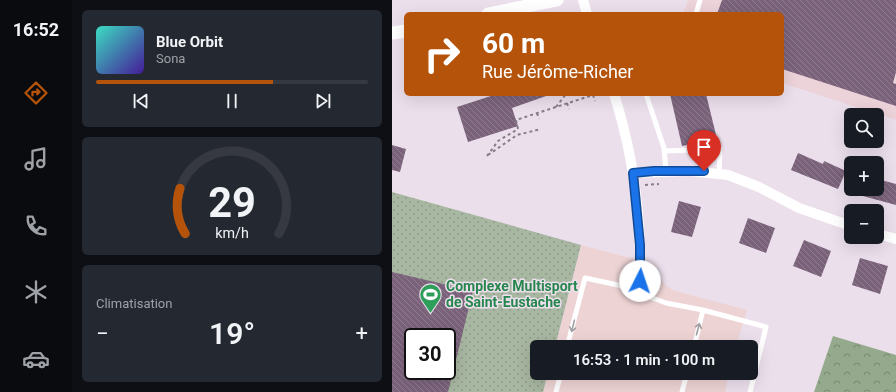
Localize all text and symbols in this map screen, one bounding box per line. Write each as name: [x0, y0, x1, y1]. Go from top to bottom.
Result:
text: 16:52: [13, 19, 59, 40]
text: 60 m: [482, 27, 545, 60]
icon: right: [416, 28, 468, 80]
text: Blue Orbit: [156, 33, 223, 51]
text: Sona: [156, 51, 185, 66]
text: Rue Jérôme-Richer: [482, 61, 633, 82]
icon: directions: [22, 79, 50, 107]
icon: previous: [130, 90, 152, 112]
icon: pause: [221, 90, 243, 112]
icon: next: [312, 90, 334, 112]
map controls: [844, 108, 884, 244]
button: search: [844, 108, 884, 148]
pin: [687, 130, 721, 171]
icon: arrive: [693, 136, 715, 158]
icon: music: [22, 145, 50, 173]
button: +: [844, 156, 884, 196]
text: 29: [208, 178, 256, 227]
button: −: [844, 204, 884, 244]
icon: phone: [22, 212, 50, 240]
text: km/h: [215, 225, 249, 241]
position arrow: [619, 260, 661, 302]
icon: climate: [22, 278, 50, 306]
place label: Complexe Multisport de Saint-Eustache: [446, 278, 578, 310]
sports icon: Complexe Multisport de Saint-Eustache: [417, 281, 443, 314]
text: Climatisation: [96, 296, 172, 311]
text: 19°: [209, 316, 255, 351]
one-way arrow: [568, 319, 576, 332]
text: −: [96, 321, 109, 346]
text: +: [356, 321, 368, 346]
one-way arrow: [695, 322, 703, 335]
speed limit sign: 30: [404, 328, 456, 380]
icon: car: [22, 345, 50, 373]
text: 16:53 · 1 min · 100 m: [573, 351, 715, 369]

